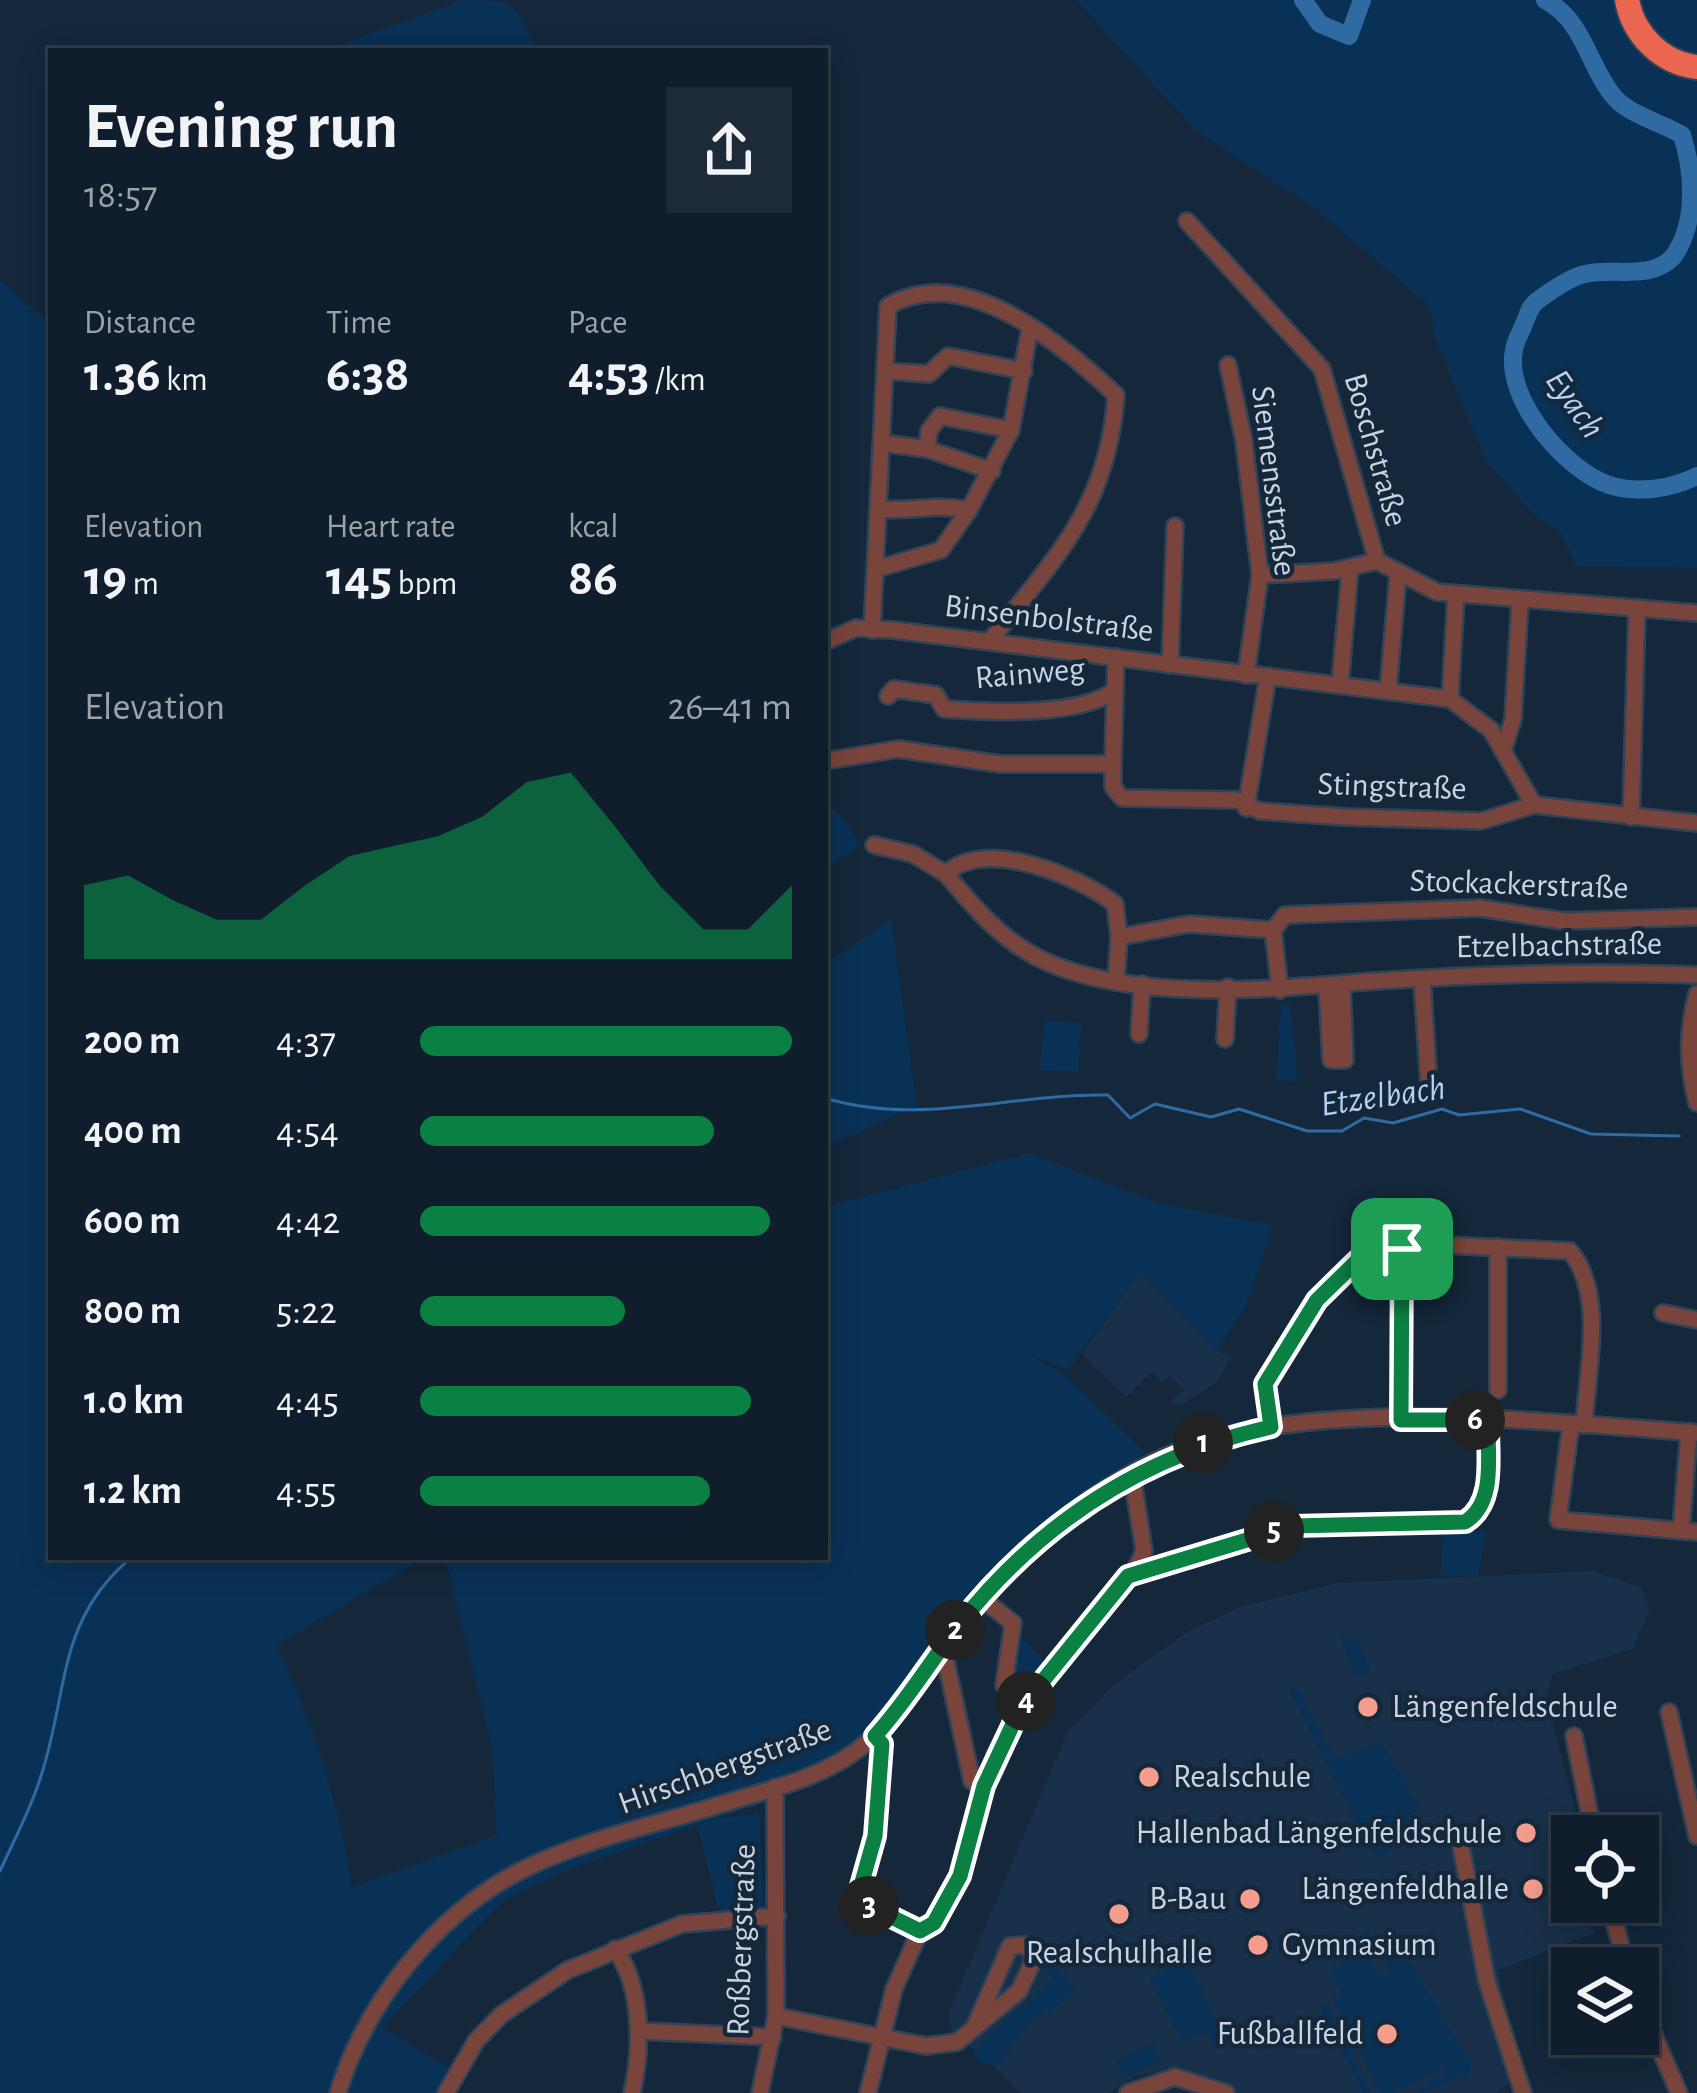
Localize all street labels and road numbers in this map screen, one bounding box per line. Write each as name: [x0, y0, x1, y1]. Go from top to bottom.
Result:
street label: Boschstraße: [1337, 370, 1413, 530]
street label: Siemensstraße: [1245, 384, 1301, 578]
street label: Binsenbolstraße: [943, 590, 1155, 648]
street label: Rainweg: [974, 653, 1086, 695]
street label: Stingstraße: [1317, 768, 1467, 806]
street label: Stockackerstraße: [1409, 865, 1629, 905]
street label: Etzelbachstraße: [1456, 928, 1662, 964]
street label: Hirschbergstraße: [614, 1713, 836, 1821]
street label: Roßbergstraße: [722, 1843, 762, 2037]

